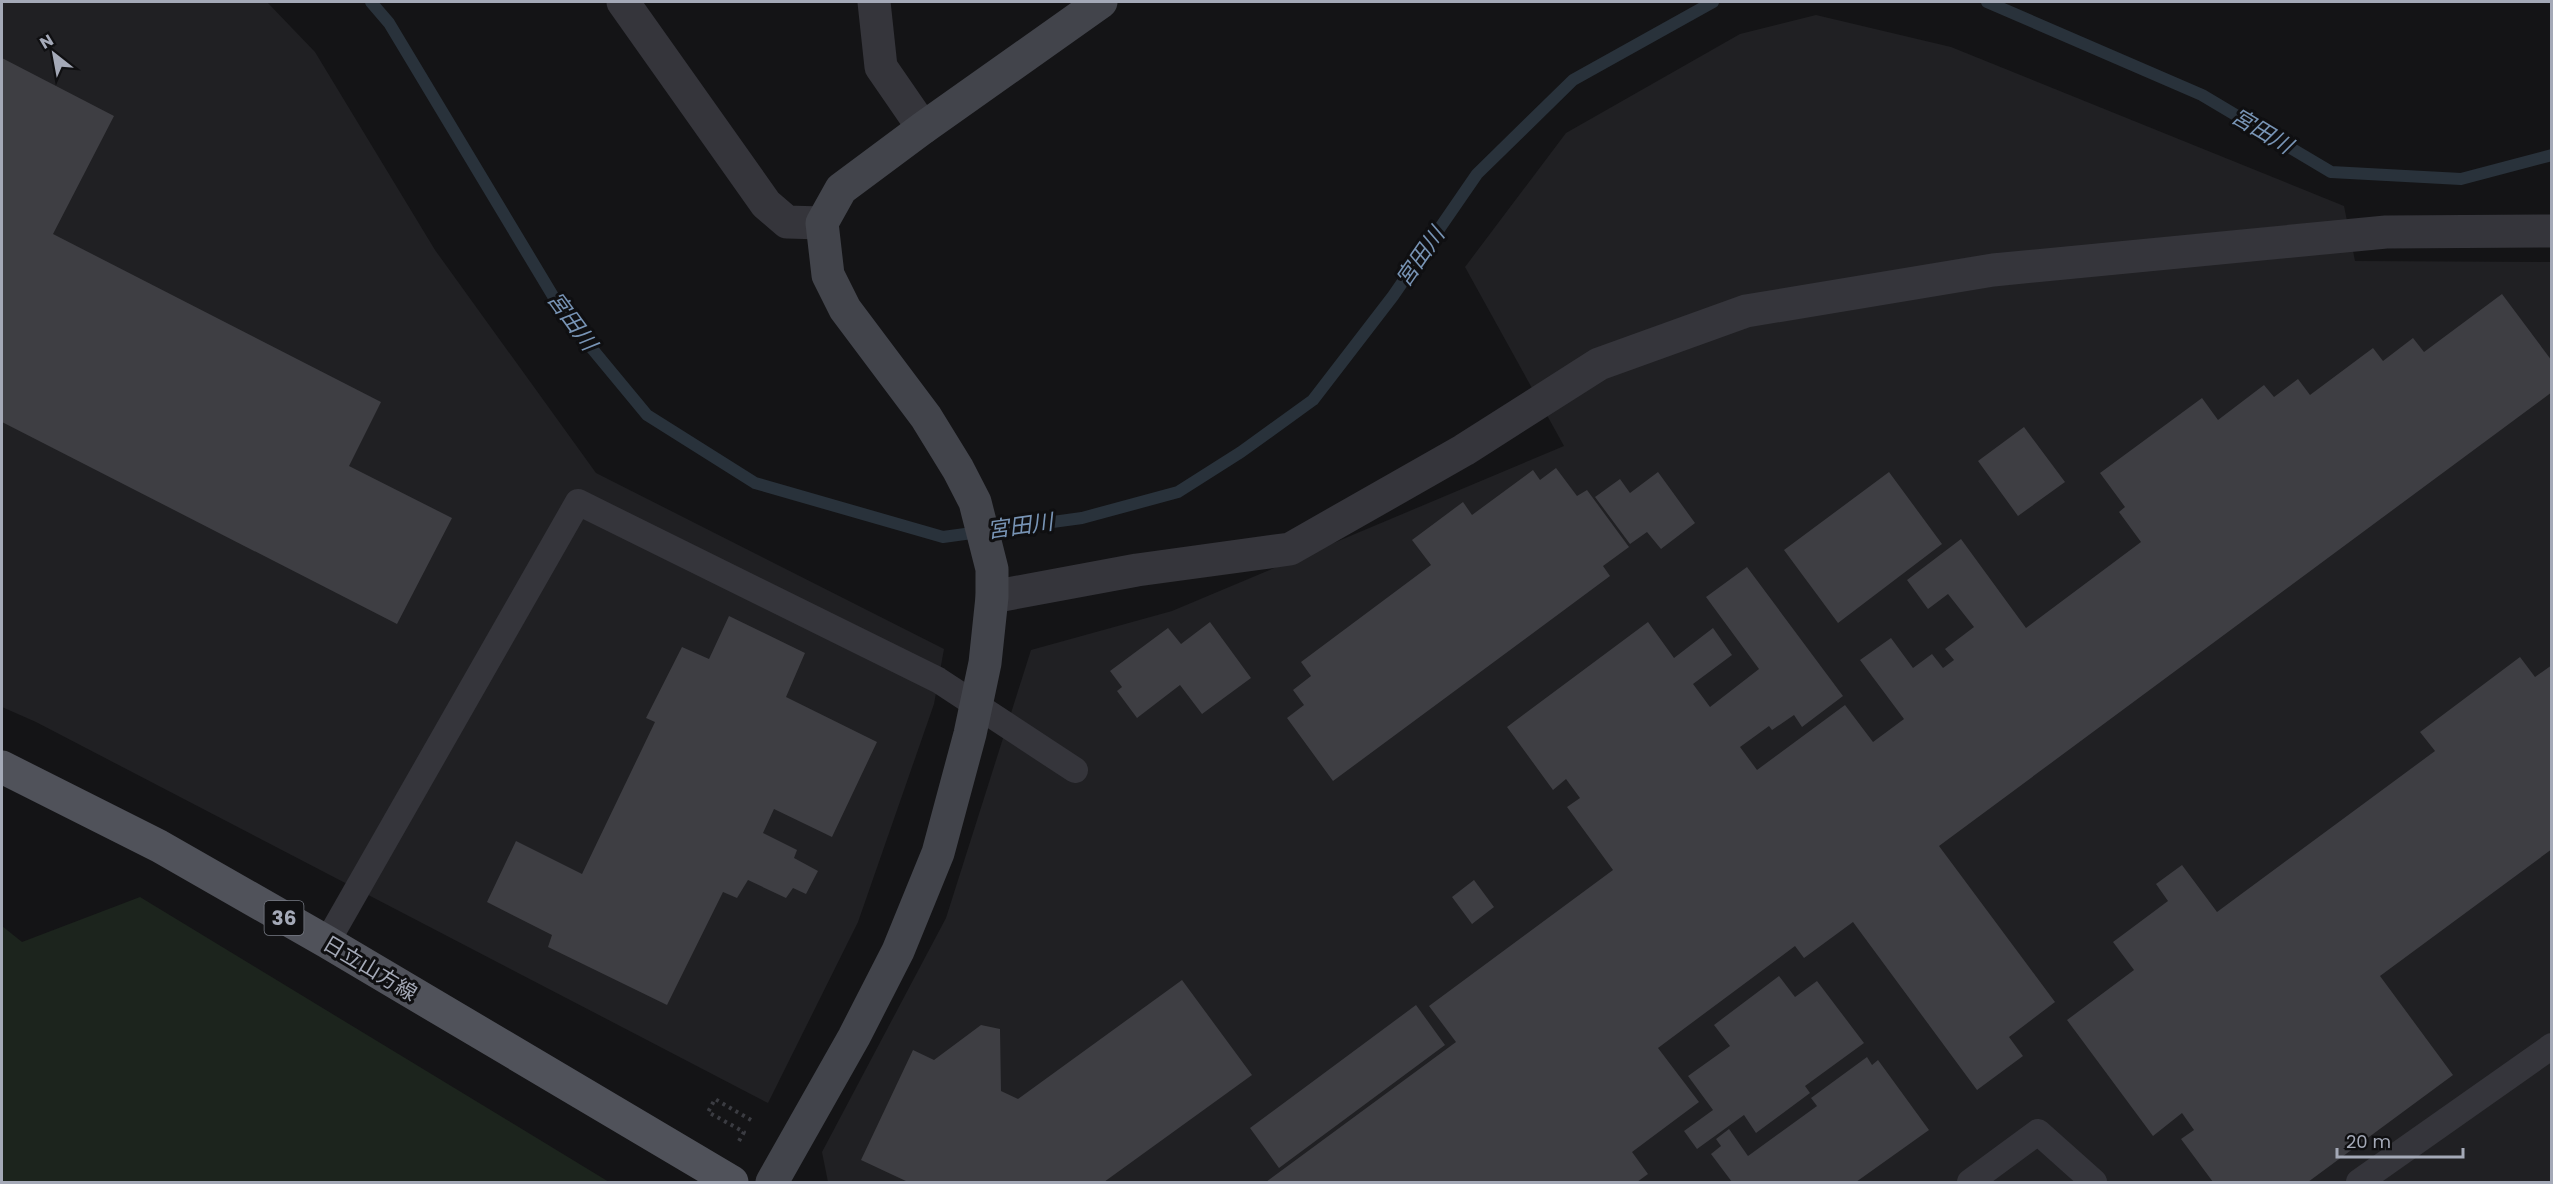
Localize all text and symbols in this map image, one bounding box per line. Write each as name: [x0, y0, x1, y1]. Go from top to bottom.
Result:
north arrow: [24, 24, 84, 84]
text: N: [35, 29, 58, 55]
water label: 宮田川: [2226, 101, 2300, 162]
water label: 宮田川: [1388, 219, 1453, 293]
water label: 宮田川: [540, 285, 605, 358]
water label: 宮田川: [985, 506, 1057, 546]
road number: 36: [264, 901, 304, 935]
street label: 日立山方線: [318, 929, 422, 1007]
scale bar: [2337, 1121, 2463, 1159]
text: 20 m: [2346, 1129, 2391, 1154]

